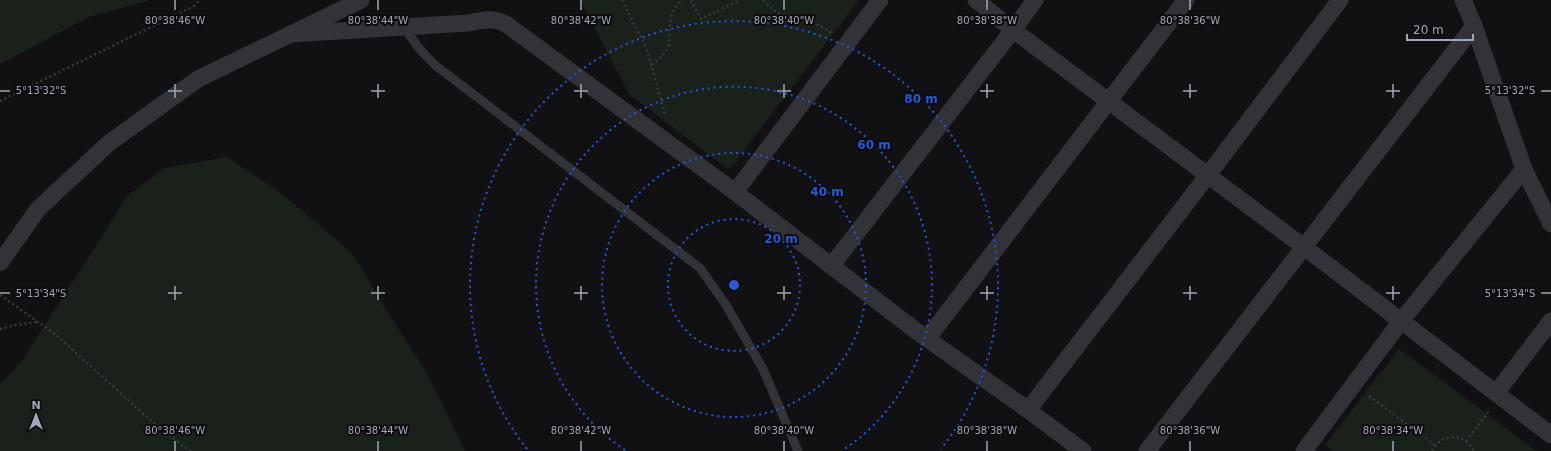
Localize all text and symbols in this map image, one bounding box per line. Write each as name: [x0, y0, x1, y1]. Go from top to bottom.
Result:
text: 80°38'46"W: [145, 15, 205, 26]
text: 80°38'44"W: [348, 15, 408, 26]
text: 80°38'42"W: [551, 15, 611, 26]
text: 80°38'40"W: [754, 15, 814, 26]
text: 80°38'38"W: [957, 15, 1017, 26]
text: 80°38'36"W: [1160, 15, 1220, 26]
scale bar: [1407, 16, 1473, 42]
text: 20 m: [1413, 23, 1444, 37]
text: 5°13'32"S: [16, 85, 66, 96]
text: 5°13'32"S: [1485, 85, 1535, 96]
text: 80 m: [904, 92, 938, 106]
text: 60 m: [857, 138, 891, 152]
text: 40 m: [810, 185, 844, 199]
text: 20 m: [764, 232, 798, 246]
centre of rings: [727, 278, 741, 292]
text: 5°13'34"S: [16, 288, 66, 299]
text: 5°13'34"S: [1485, 288, 1535, 299]
north arrow: [16, 395, 56, 435]
text: N: [31, 399, 41, 412]
text: 80°38'46"W: [145, 425, 205, 436]
text: 80°38'44"W: [348, 425, 408, 436]
text: 80°38'42"W: [551, 425, 611, 436]
text: 80°38'40"W: [754, 425, 814, 436]
text: 80°38'38"W: [957, 425, 1017, 436]
text: 80°38'36"W: [1160, 425, 1220, 436]
text: 80°38'34"W: [1363, 425, 1423, 436]

